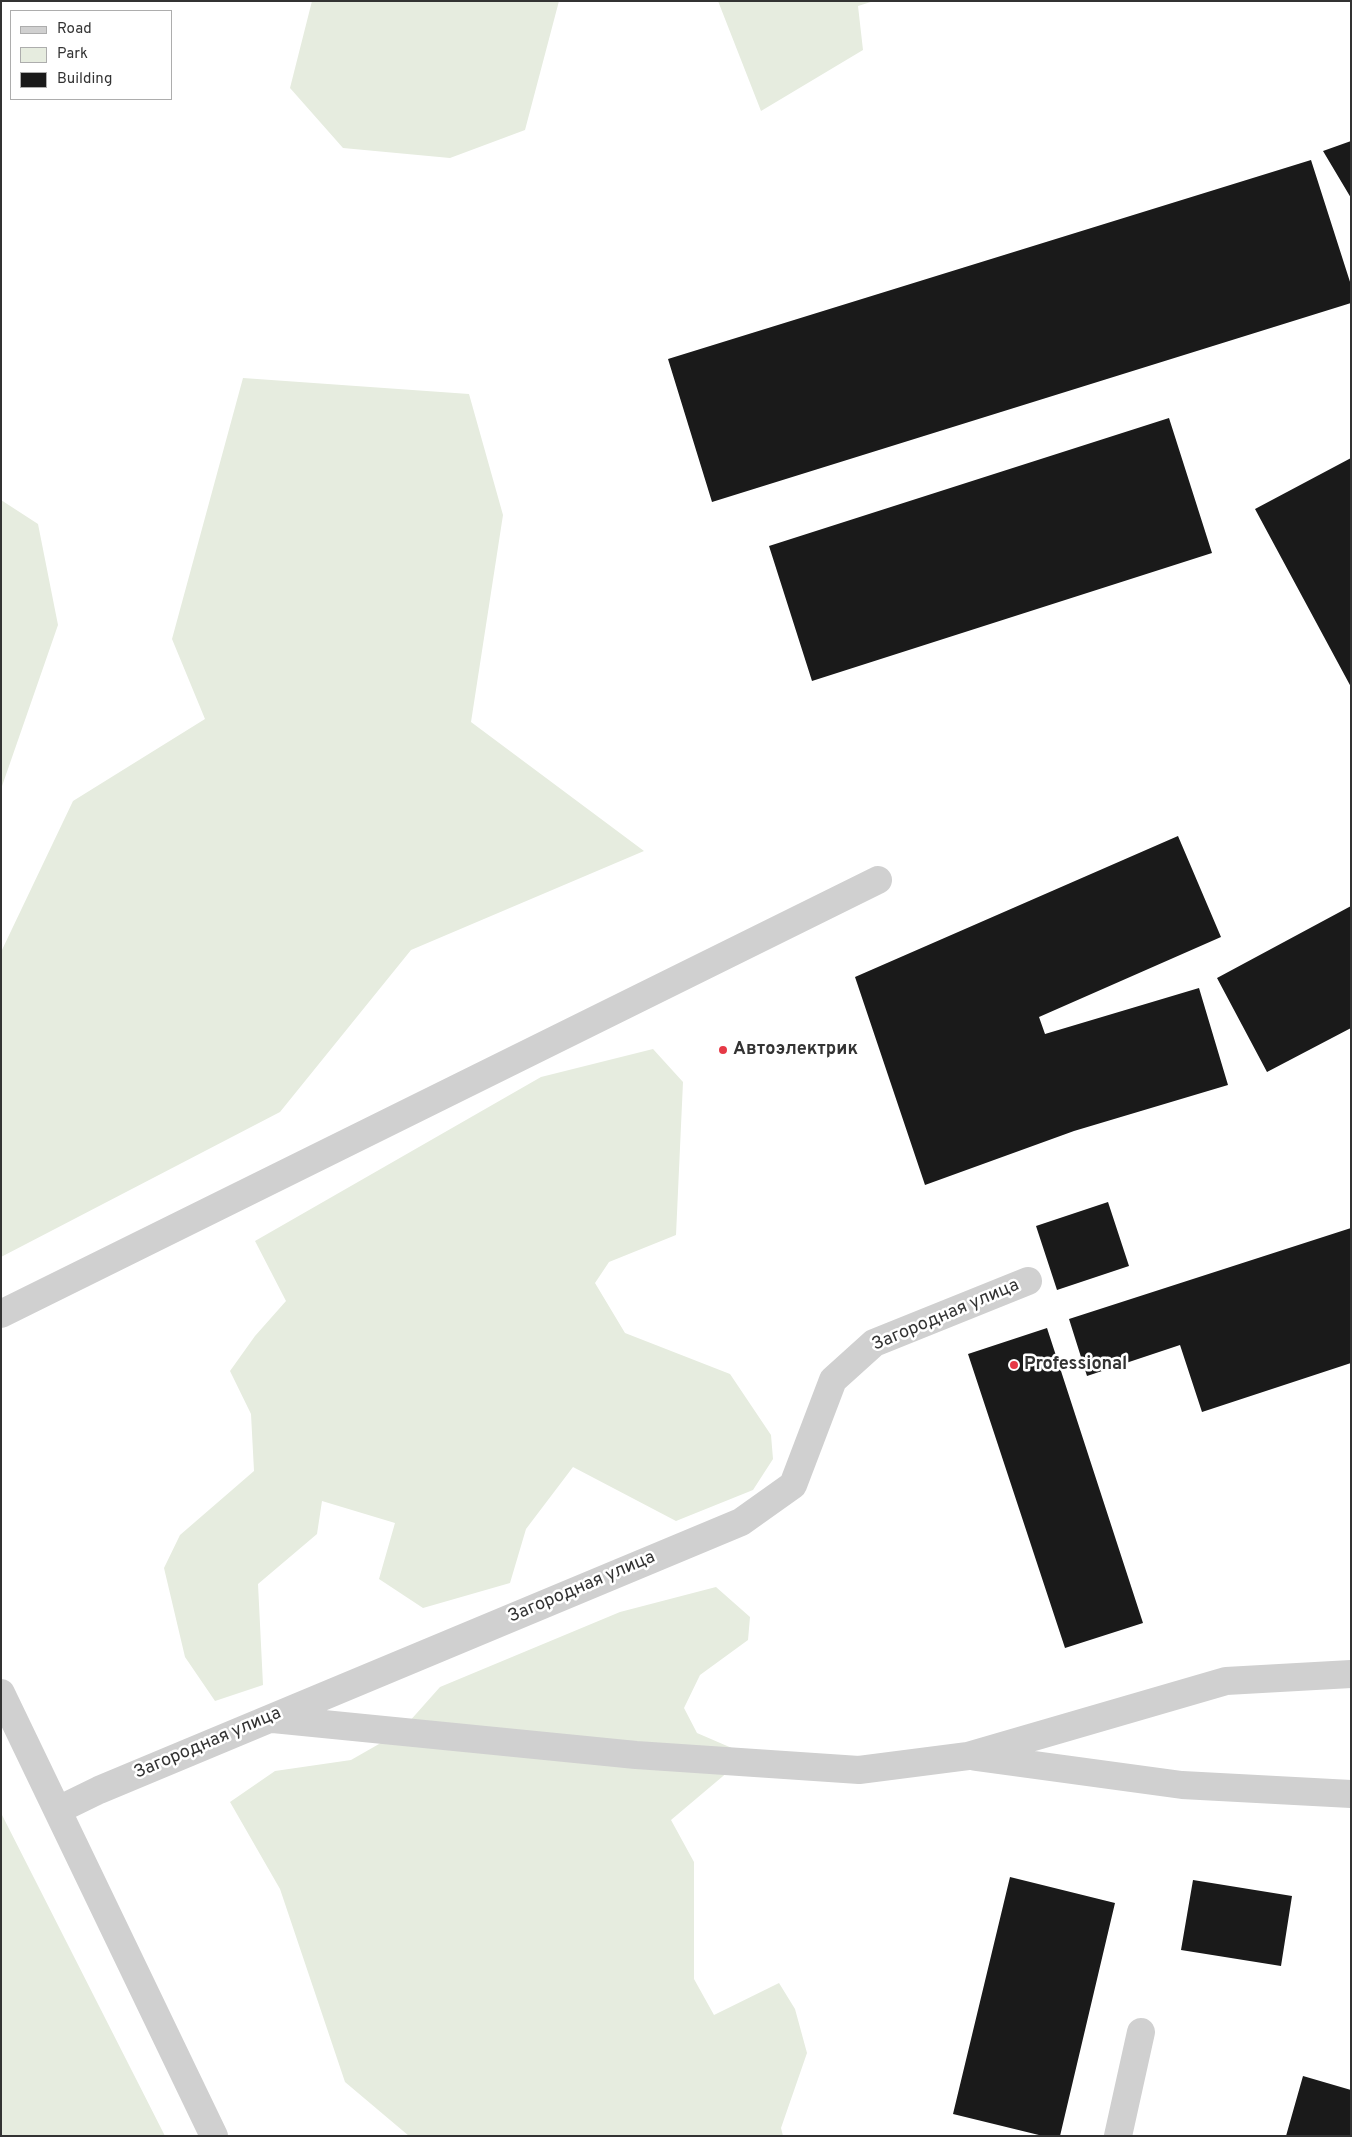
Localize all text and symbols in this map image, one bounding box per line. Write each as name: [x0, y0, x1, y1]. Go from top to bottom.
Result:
legend: [10, 10, 172, 100]
text: Road: [57, 20, 92, 39]
text: Park: [57, 45, 88, 64]
text: Building: [57, 70, 112, 89]
place label: Автоэлектрик: [733, 1039, 858, 1061]
marker: Автоэлектрик: [717, 1044, 729, 1056]
street label: Загородная улица: [869, 1275, 1023, 1357]
place label: Professional: [1024, 1354, 1127, 1376]
marker: Professional: [1008, 1359, 1020, 1371]
street label: Загородная улица: [505, 1547, 659, 1629]
street label: Загородная улица: [131, 1703, 285, 1785]

